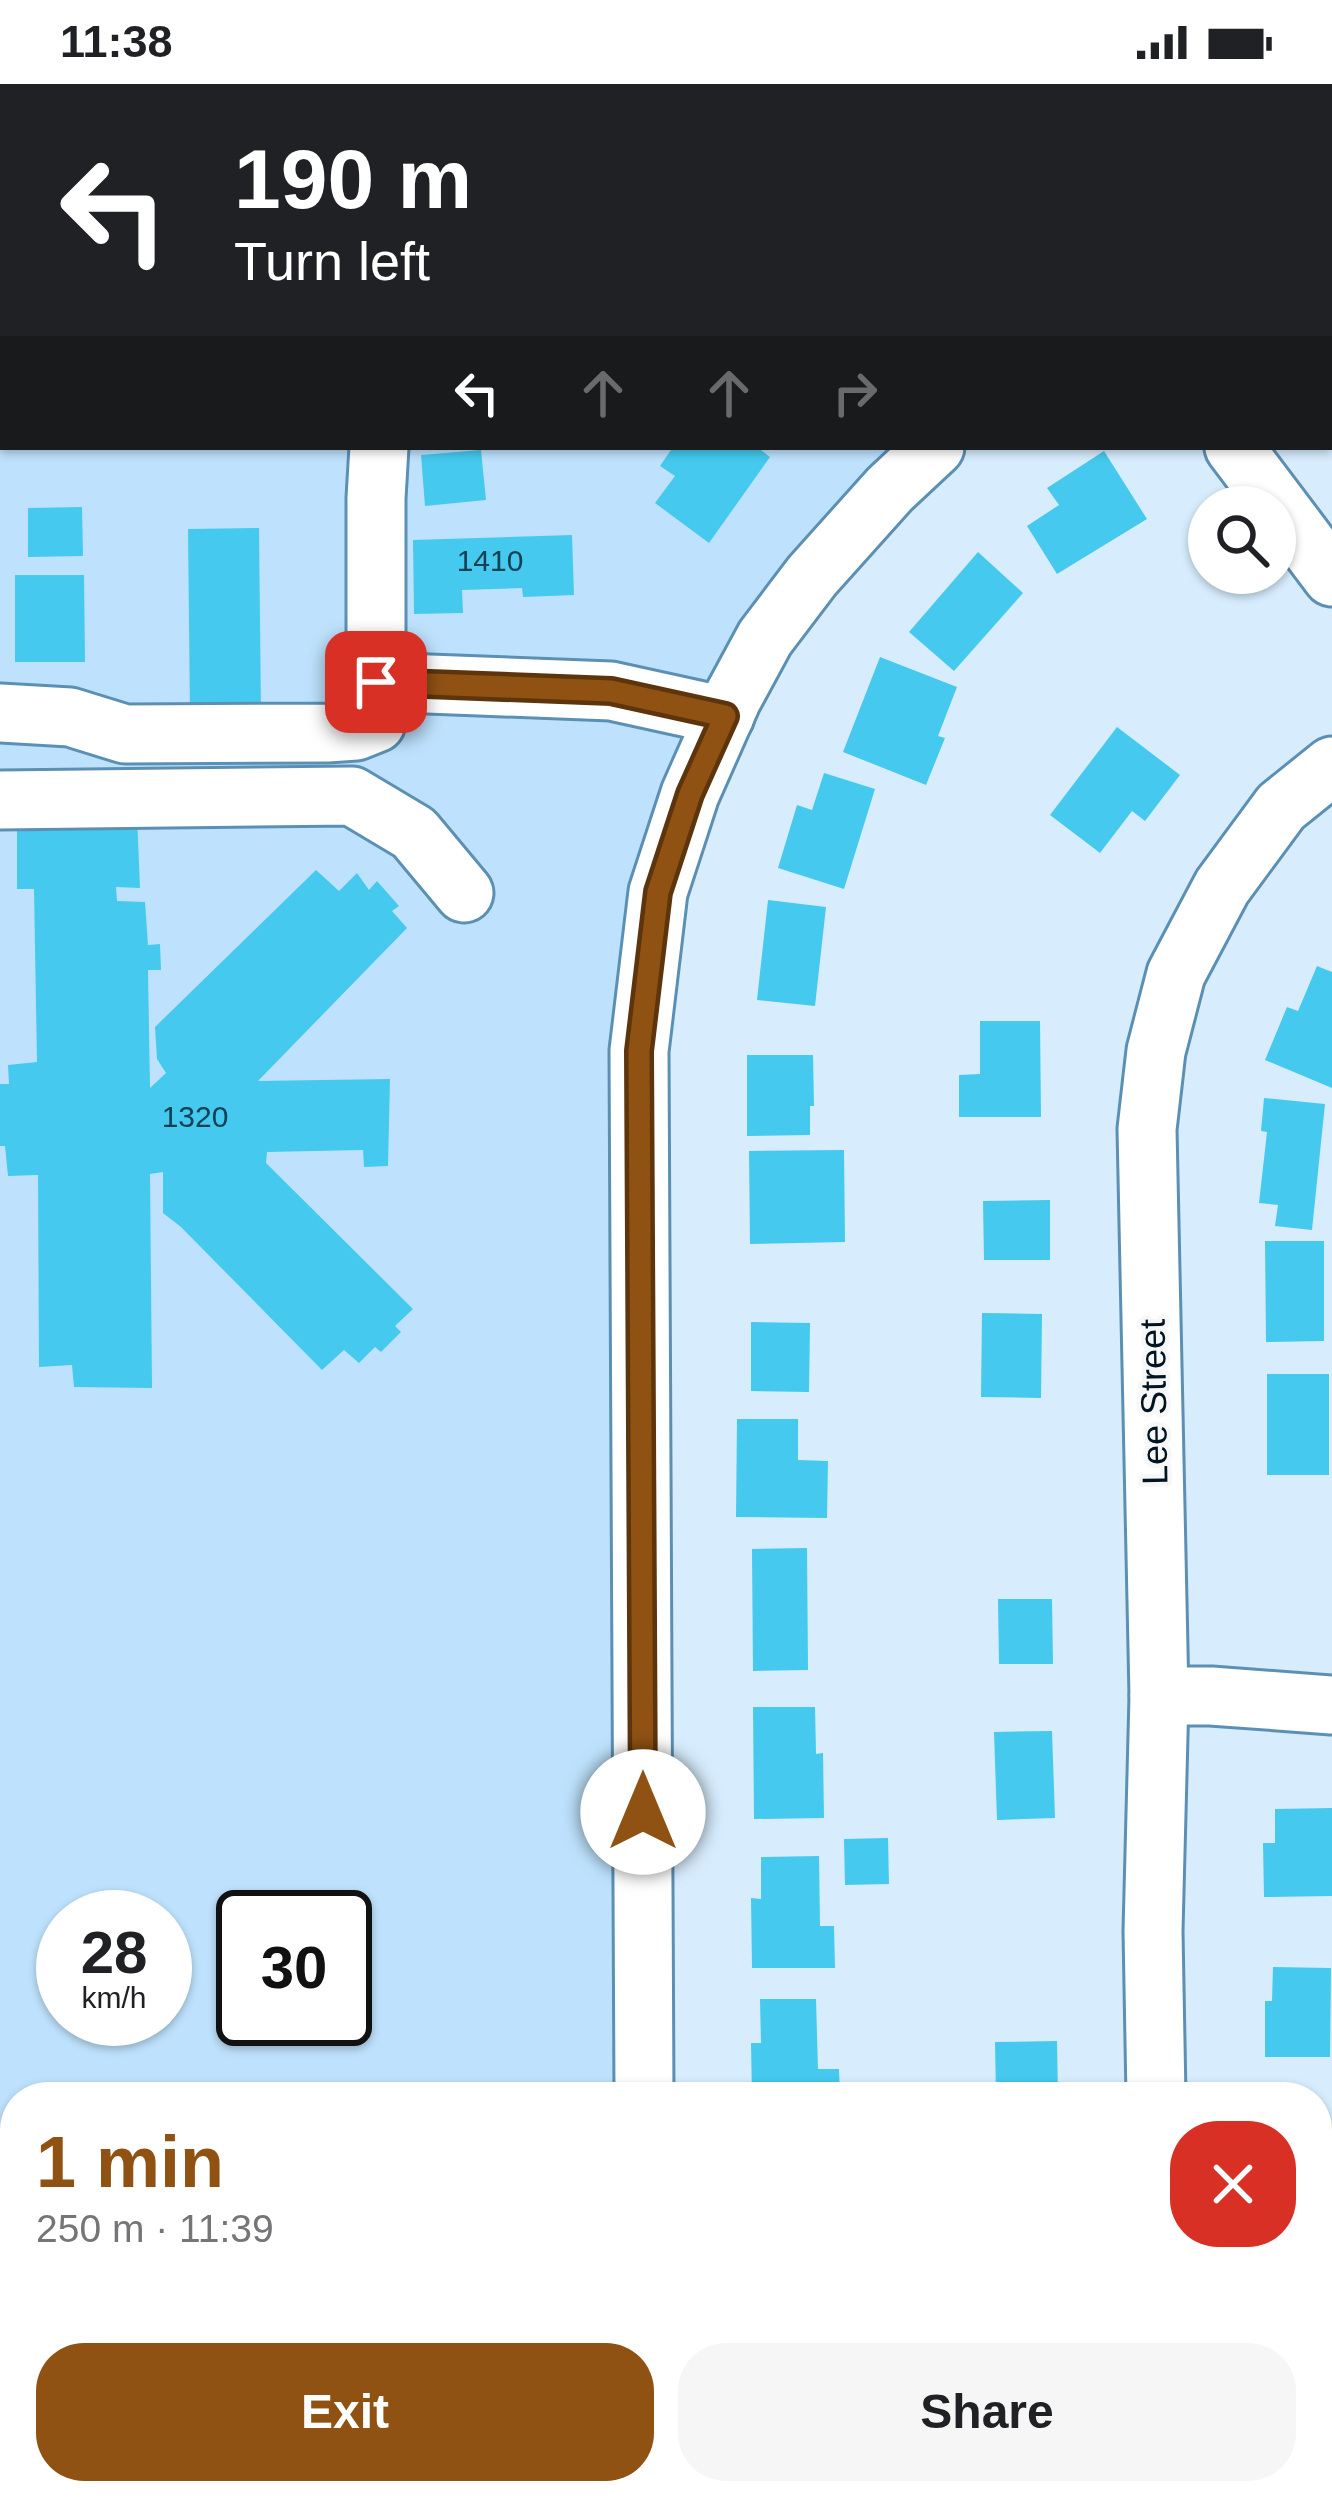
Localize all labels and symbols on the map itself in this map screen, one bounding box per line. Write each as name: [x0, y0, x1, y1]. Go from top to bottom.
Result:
house number: 1410: [457, 544, 523, 577]
pin: [325, 631, 427, 733]
house number: 1320: [162, 1100, 228, 1133]
street label: Lee Street: [1132, 1319, 1175, 1485]
position arrow: [580, 1749, 706, 1875]
speed limit sign: 30: [216, 1890, 372, 2046]

